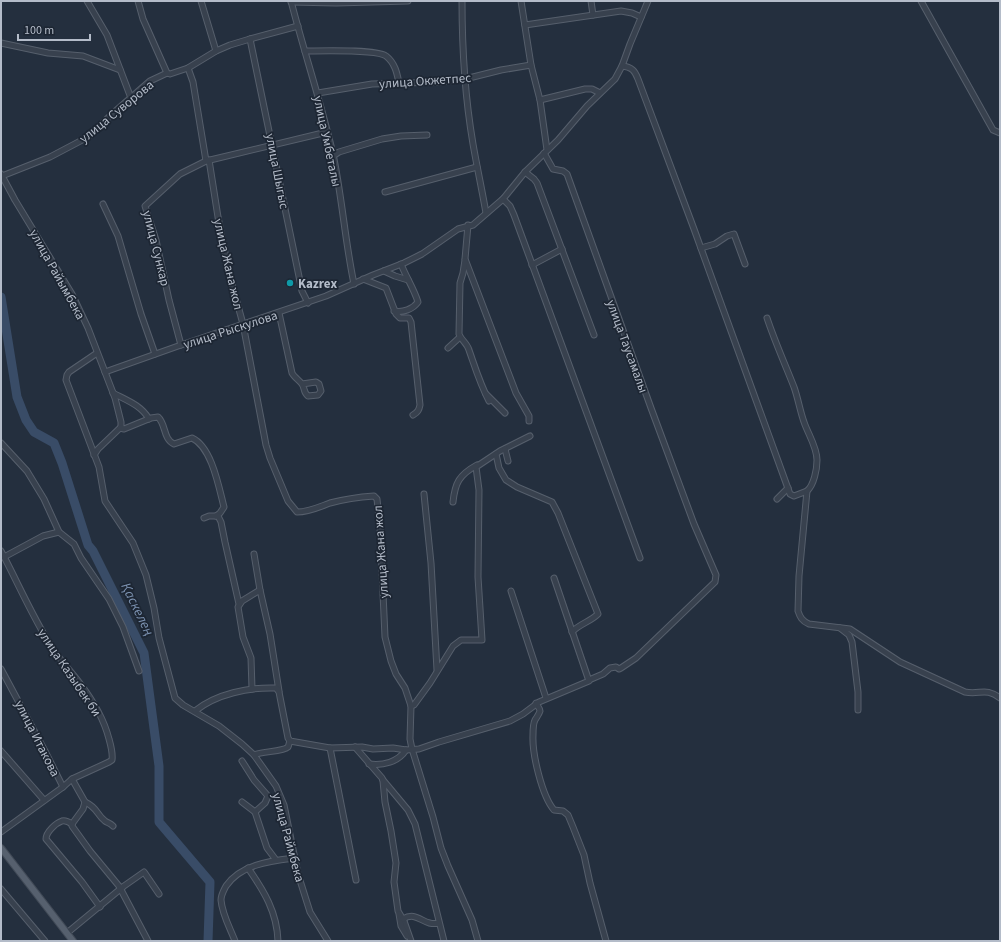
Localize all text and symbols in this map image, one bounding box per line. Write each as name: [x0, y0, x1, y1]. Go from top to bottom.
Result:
scale bar: [18, 16, 90, 42]
text: 100 m: [24, 22, 54, 39]
street label: улица Окжетпес: [378, 69, 472, 93]
street label: улица Суворова: [76, 76, 158, 147]
street label: улица Умбеталы: [309, 94, 345, 188]
street label: улица Шыгыс: [261, 132, 293, 211]
street label: улица Сункар: [138, 209, 174, 288]
street label: улица Жана жол: [209, 217, 247, 312]
street label: улица Райымбека: [25, 226, 89, 323]
place label: Kazrex: [298, 275, 337, 293]
marker: Kazrex: [285, 278, 295, 288]
street label: улица Таусамалы: [602, 297, 652, 396]
street label: улица Рыскулова: [181, 306, 280, 354]
street label: улица Жана жол: [369, 505, 393, 599]
water label: Қаскелең: [116, 579, 159, 640]
street label: улица Казыбек би: [33, 625, 105, 720]
street label: улица Итакова: [10, 697, 64, 780]
street label: улица Раймбека: [267, 791, 309, 884]

